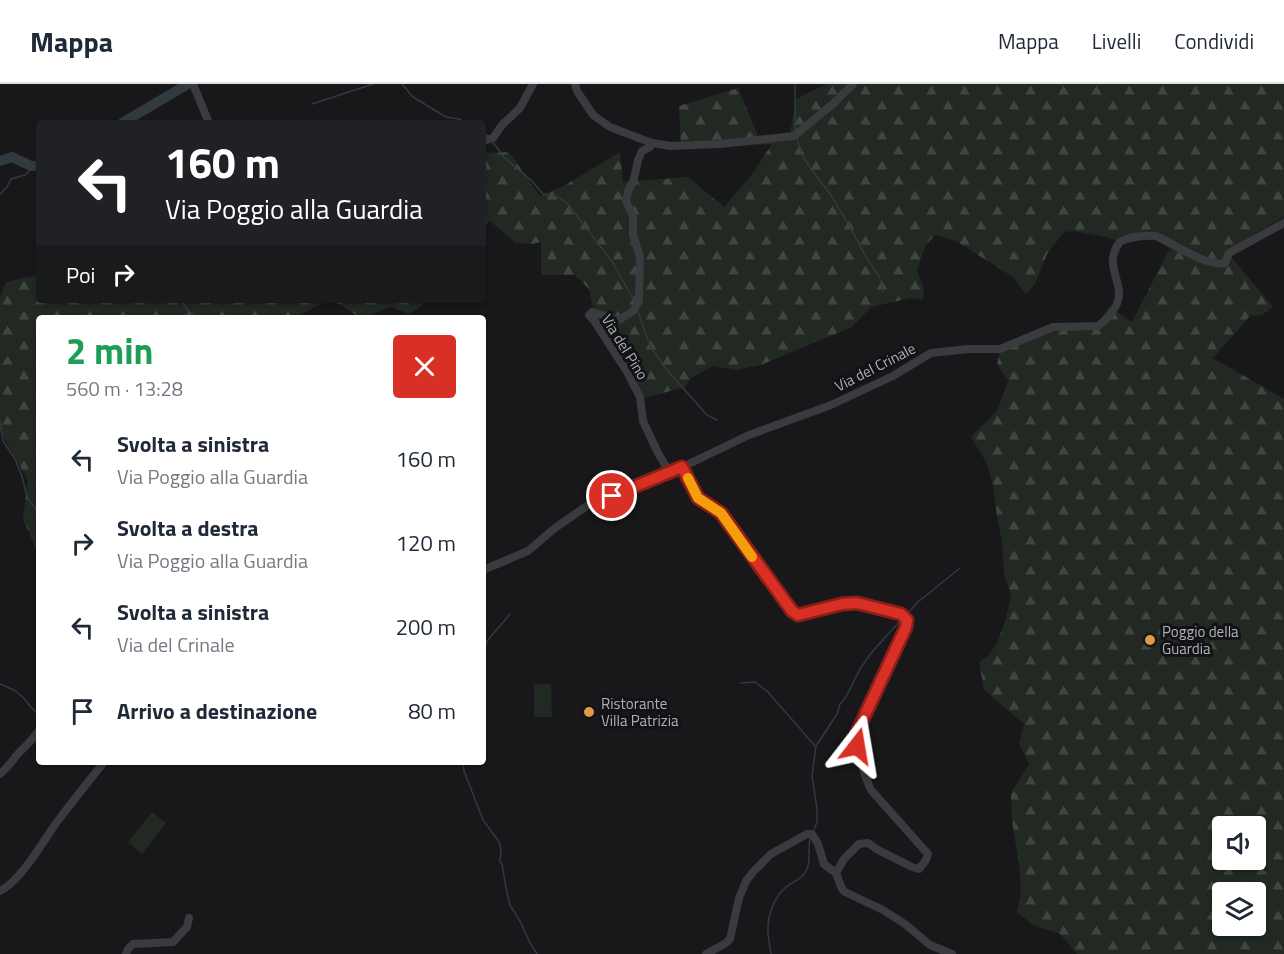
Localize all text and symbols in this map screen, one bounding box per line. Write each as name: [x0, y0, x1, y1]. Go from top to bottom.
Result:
text: Mappa: [30, 20, 113, 63]
text: Mappa: [998, 25, 1059, 57]
text: Livelli: [1092, 25, 1141, 57]
text: Condividi: [1174, 25, 1254, 57]
text: 160 m: [165, 130, 280, 194]
icon: left: [66, 144, 144, 222]
text: Via Poggio alla Guardia: [165, 188, 423, 229]
text: Poi: [66, 258, 95, 292]
icon: right: [107, 258, 140, 291]
street label: Via del Pino: [596, 310, 654, 384]
text: 2 min: [66, 323, 153, 378]
button: close: [393, 335, 456, 398]
street label: Via del Crinale: [830, 337, 920, 397]
text: 560 m · 13:28: [66, 373, 183, 404]
text: Svolta a sinistra: [117, 427, 269, 461]
text: 160 m: [396, 442, 456, 476]
icon: left: [66, 443, 99, 476]
text: Via Poggio alla Guardia: [117, 461, 308, 492]
pin: [586, 470, 637, 521]
icon: arrive: [595, 479, 628, 512]
text: Svolta a destra: [117, 511, 259, 545]
text: 120 m: [396, 526, 456, 560]
icon: right: [66, 527, 99, 560]
text: Via Poggio alla Guardia: [117, 545, 308, 576]
text: Svolta a sinistra: [117, 595, 269, 629]
text: 200 m: [396, 610, 456, 644]
icon: left: [66, 611, 99, 644]
place label: Poggio della Guardia: [1162, 620, 1239, 660]
text: Via del Crinale: [117, 629, 235, 660]
marker: Poggio della Guardia: [1143, 633, 1157, 647]
place label: Ristorante Villa Patrizia: [601, 692, 679, 732]
text: Arrivo a destinazione: [117, 694, 317, 728]
text: 80 m: [408, 694, 456, 728]
icon: arrive: [66, 695, 99, 728]
marker: Ristorante Villa Patrizia: [582, 705, 596, 719]
position arrow: [825, 714, 889, 778]
map controls: [1212, 816, 1266, 936]
button: sound: [1212, 816, 1266, 870]
button: layers: [1212, 882, 1266, 936]

